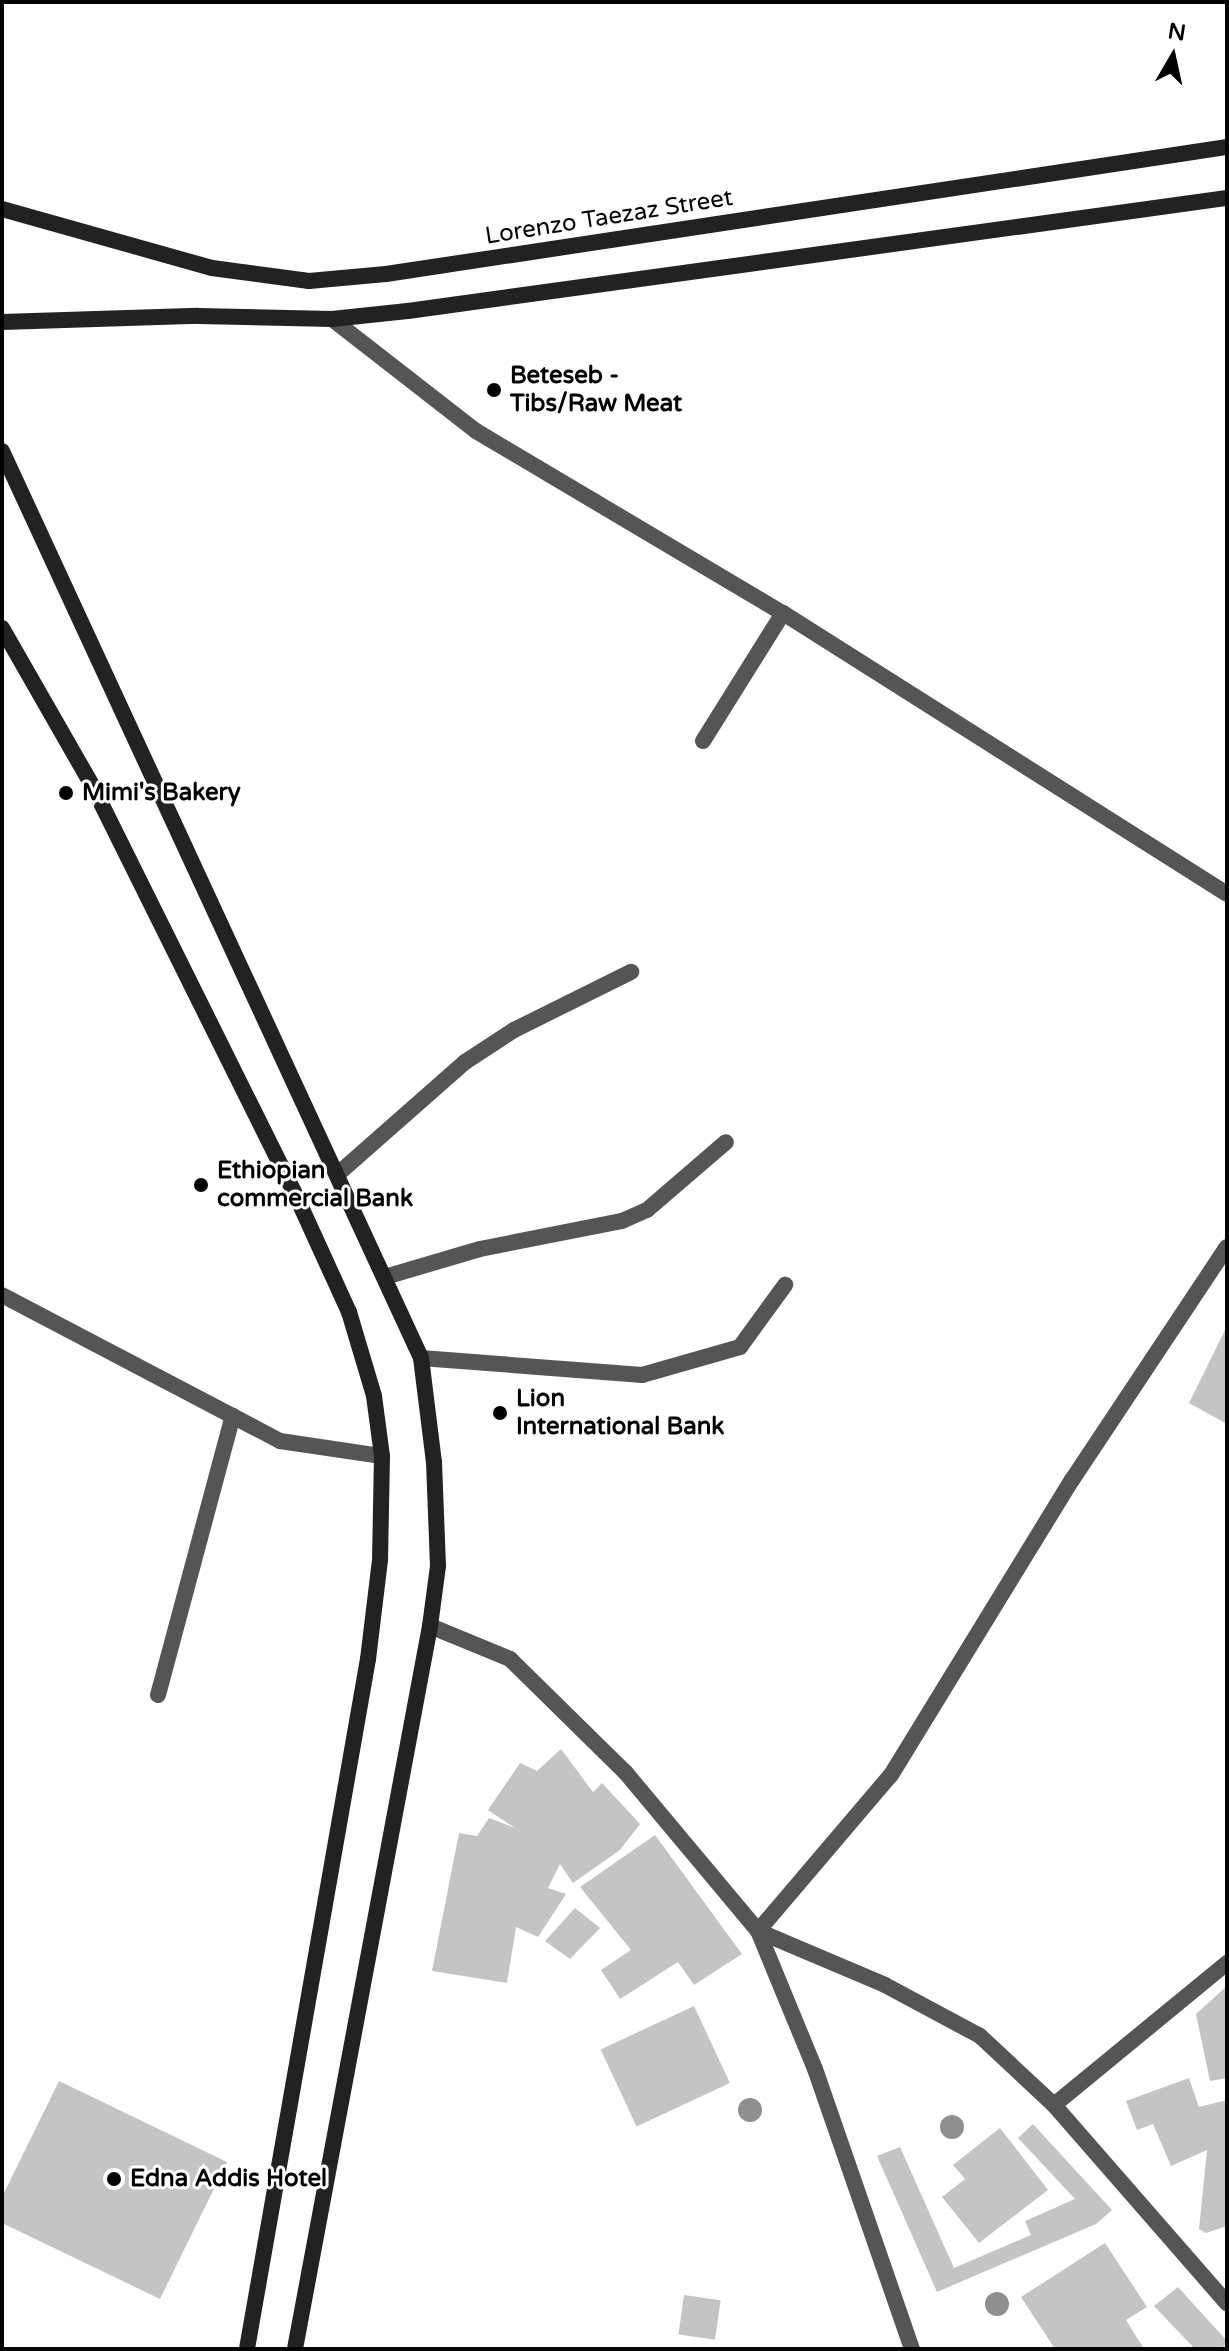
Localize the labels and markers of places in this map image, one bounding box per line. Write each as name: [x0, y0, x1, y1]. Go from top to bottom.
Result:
place label: Beteseb - Tibs/Raw Meat: [510, 362, 682, 418]
marker: Beteseb - Tibs/Raw Meat: [485, 381, 503, 399]
place label: Mimi's Bakery: [82, 779, 241, 807]
marker: Mimi's Bakery: [57, 784, 75, 802]
place label: Ethiopian commercial Bank: [217, 1157, 413, 1213]
marker: Ethiopian commercial Bank: [192, 1176, 210, 1194]
place label: Lion International Bank: [516, 1385, 724, 1441]
marker: Lion International Bank: [491, 1404, 509, 1422]
place label: Edna Addis Hotel: [130, 2165, 327, 2193]
marker: Edna Addis Hotel: [105, 2170, 123, 2188]

